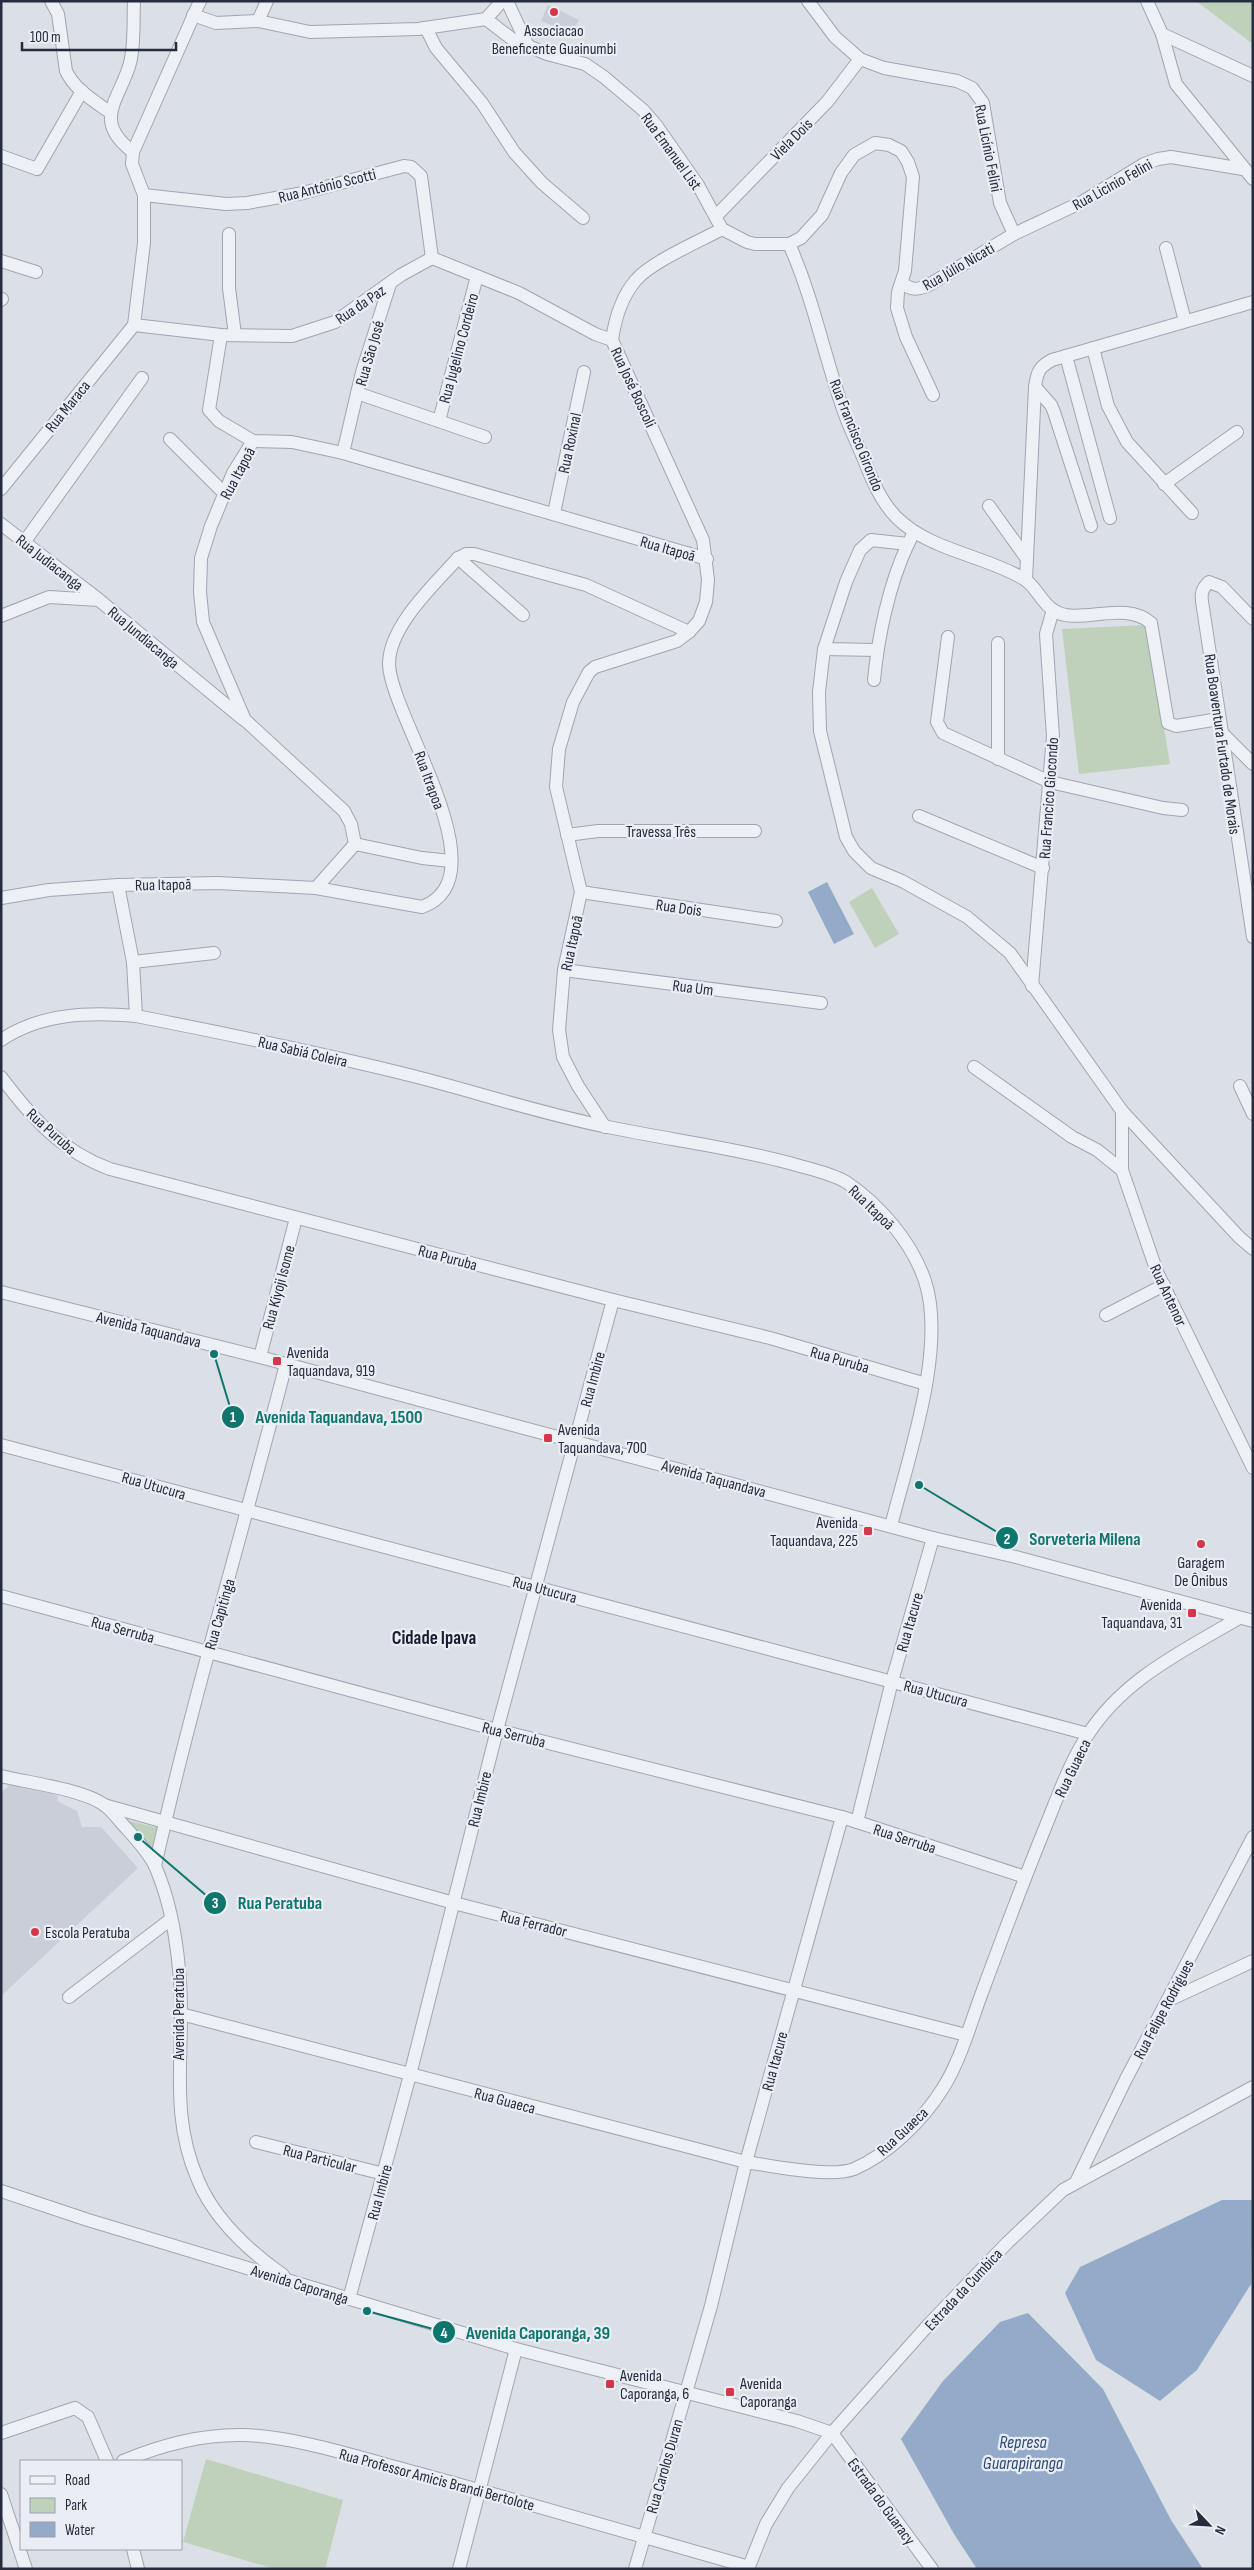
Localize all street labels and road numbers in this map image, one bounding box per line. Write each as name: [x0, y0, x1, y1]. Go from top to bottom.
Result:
street label: Rua Licínio Felini: [970, 103, 1005, 194]
street label: Rua Emanuel List: [636, 110, 705, 194]
street label: Viela Dois: [767, 115, 817, 165]
street label: Rua Licinio Felini: [1069, 156, 1156, 215]
street label: Rua Antônio Scotti: [277, 165, 378, 208]
street label: Rua Júlio Nicati: [920, 239, 998, 295]
street label: Rua da Paz: [332, 281, 390, 329]
street label: Rua Jugelino Cordeiro: [436, 291, 483, 406]
street label: Rua São José: [352, 319, 389, 388]
street label: Rua José Boscoli: [606, 345, 659, 431]
street label: Rua Maraca: [41, 377, 95, 437]
street label: Rua Francisco Girondo: [825, 377, 887, 494]
street label: Rua Roxinal: [555, 411, 586, 475]
street label: Rua Itapoã: [217, 444, 260, 503]
street label: Rua Judiacanga: [12, 531, 86, 595]
street label: Rua Itapoã: [638, 533, 697, 566]
street label: Rua Jundiacanga: [104, 603, 182, 673]
street label: Rua Boaventura Furtado de Morais: [1199, 653, 1244, 836]
street label: Rua Francico Giocondo: [1036, 737, 1063, 860]
street label: Rua Itrapoa: [409, 749, 448, 812]
street label: Travessa Três: [626, 823, 696, 842]
street label: Rua Itapoã: [135, 876, 191, 895]
street label: Rua Dois: [655, 896, 703, 921]
street label: Rua Itapoã: [557, 914, 588, 973]
street label: Rua Um: [671, 977, 714, 1000]
street label: Rua Sabiá Coleira: [256, 1033, 349, 1072]
street label: Rua Puruba: [22, 1105, 80, 1159]
street label: Rua Itapoã: [844, 1182, 898, 1234]
street label: Rua Puruba: [416, 1241, 479, 1275]
street label: Rua Kiyoji Isome: [259, 1243, 300, 1332]
street label: Rua Antenor: [1145, 1262, 1190, 1330]
street label: Avenida Taquandava: [93, 1308, 203, 1353]
street label: Rua Puruba: [808, 1343, 871, 1378]
street label: Rua Imbire: [577, 1350, 610, 1409]
street label: Avenida Taquandava: [658, 1456, 768, 1502]
street label: Rua Utucura: [119, 1468, 188, 1505]
street label: Rua Utucura: [510, 1573, 579, 1608]
street label: Rua Capitinga: [201, 1577, 240, 1652]
street label: Rua Itacure: [893, 1591, 928, 1654]
street label: Rua Serruba: [89, 1613, 156, 1648]
street label: Rua Utucura: [901, 1677, 970, 1712]
street label: Rua Serruba: [480, 1718, 547, 1753]
street label: Rua Guaeca: [1051, 1736, 1096, 1801]
street label: Rua Imbire: [464, 1770, 497, 1829]
street label: Rua Serruba: [871, 1820, 938, 1858]
street label: Rua Ferrador: [498, 1907, 569, 1942]
street label: Rua Felipe Rodrigues: [1130, 1956, 1199, 2063]
street label: Avenida Peratuba: [170, 1968, 189, 2061]
street label: Rua Itacure: [758, 2030, 792, 2093]
street label: Rua Guaeca: [472, 2084, 537, 2119]
street label: Rua Guaeca: [874, 2104, 932, 2160]
street label: Rua Particular: [281, 2141, 359, 2178]
street label: Rua Imbire: [364, 2163, 397, 2222]
street label: Estrada da Cumbica: [921, 2245, 1007, 2335]
street label: Avenida Caporanga: [248, 2261, 351, 2309]
street label: Rua Carolos Duran: [643, 2417, 688, 2516]
street label: Rua Professor Amicis Brandi Bertolote: [337, 2445, 536, 2516]
street label: Estrada do Guaracy: [843, 2455, 919, 2549]

